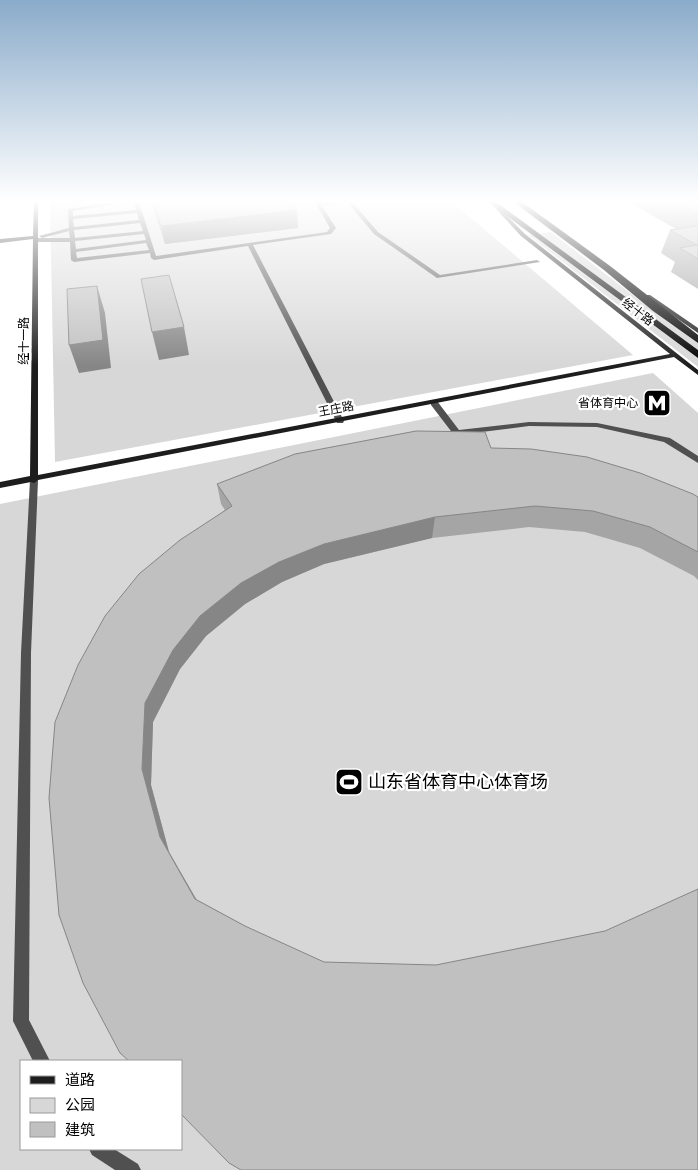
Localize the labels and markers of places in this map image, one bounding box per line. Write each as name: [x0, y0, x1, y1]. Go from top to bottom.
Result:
metro station icon: 省体育中心: [642, 388, 672, 418]
place label: 省体育中心: [578, 395, 638, 411]
sports icon: 山东省体育中心体育场: [334, 767, 364, 797]
place label: 山东省体育中心体育场: [368, 770, 548, 793]

